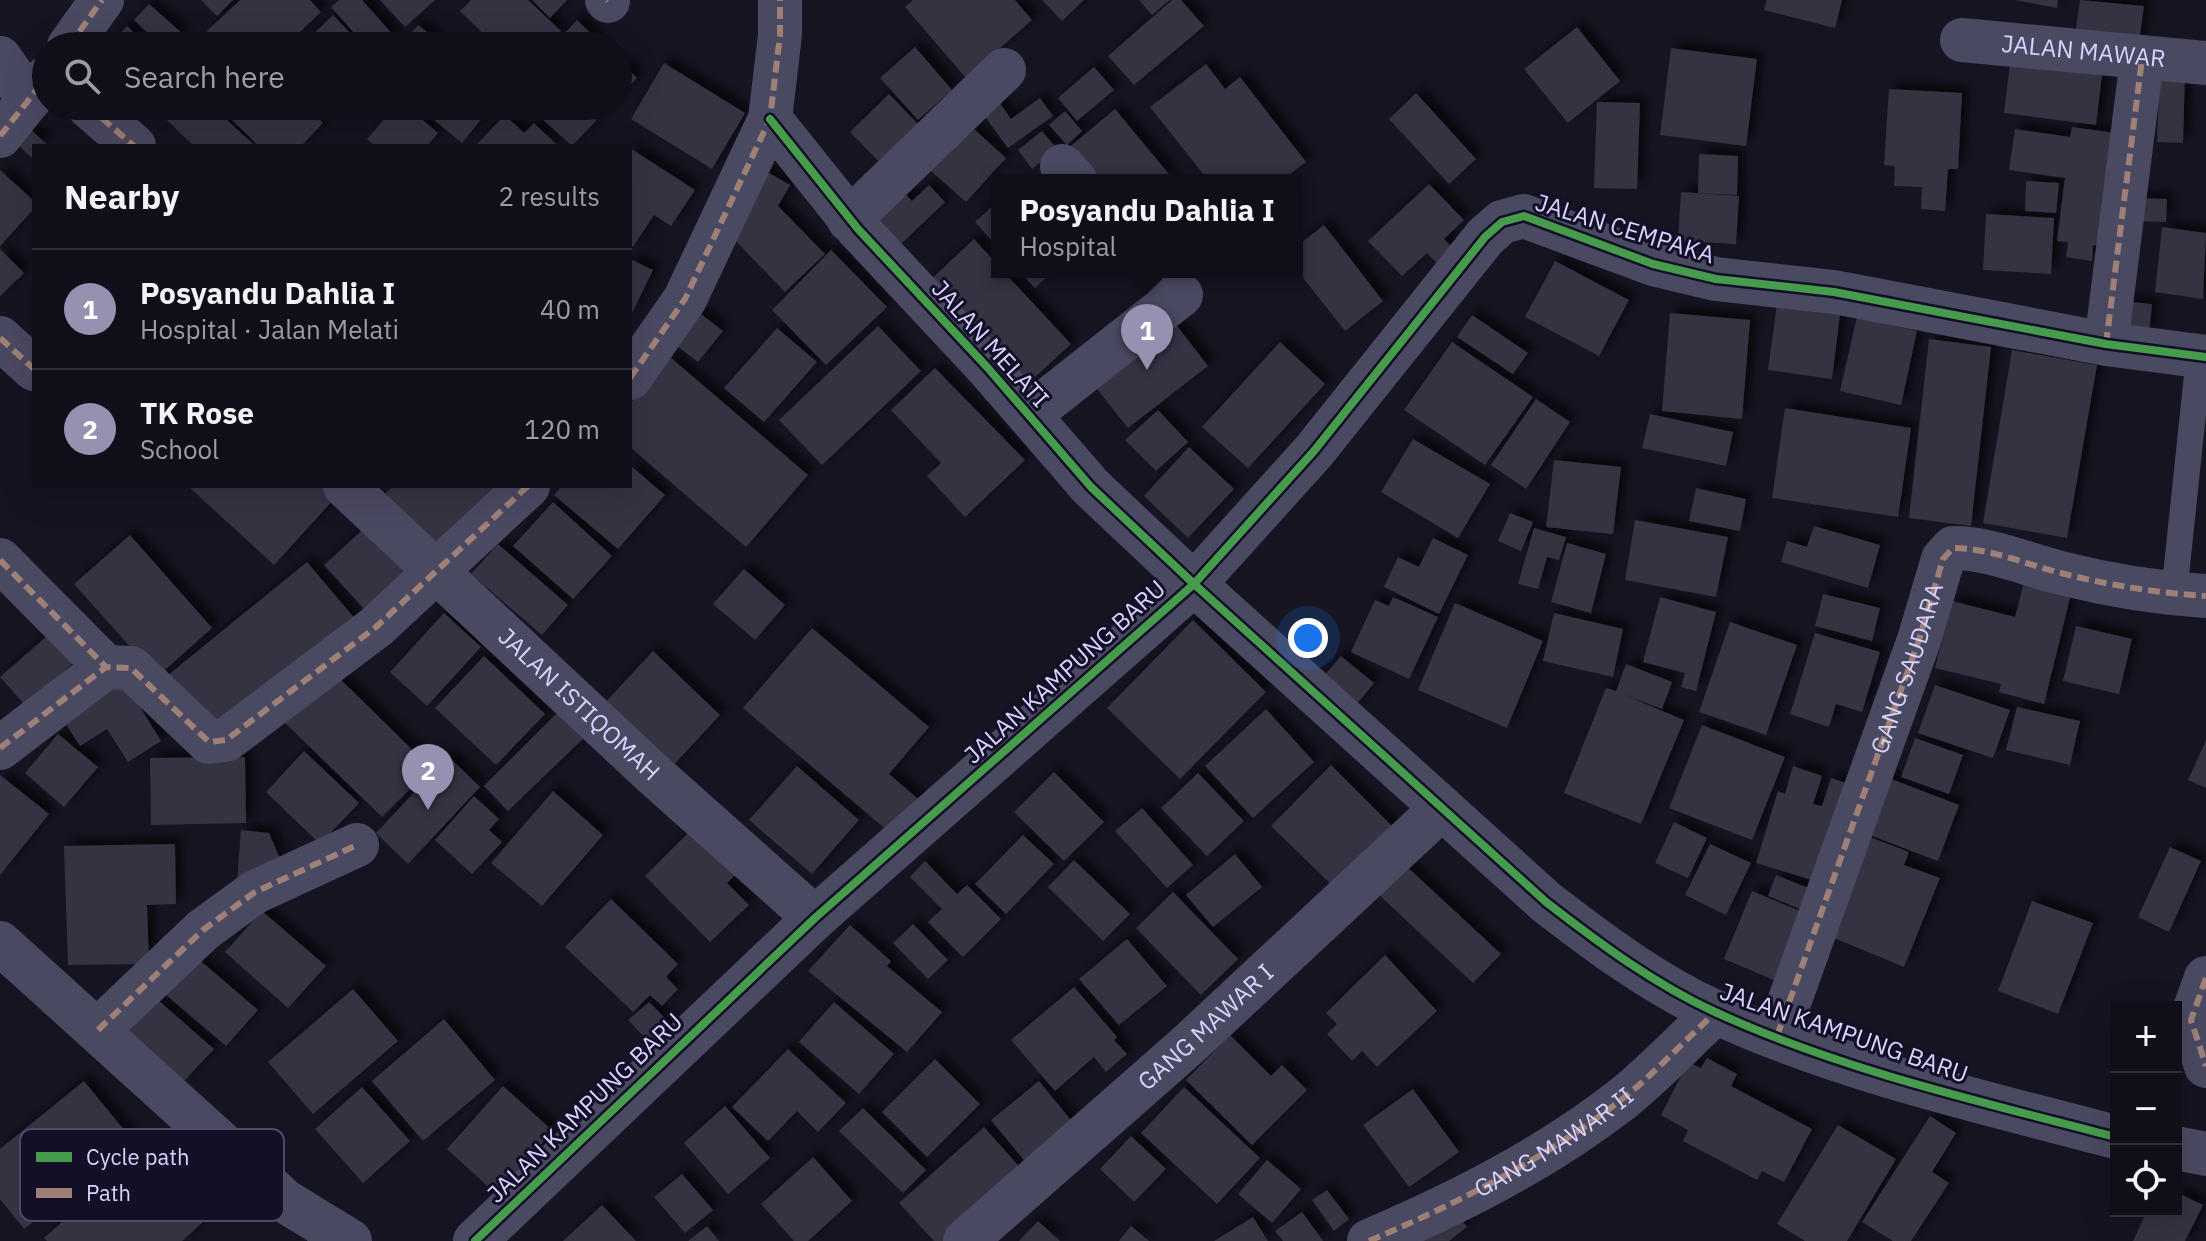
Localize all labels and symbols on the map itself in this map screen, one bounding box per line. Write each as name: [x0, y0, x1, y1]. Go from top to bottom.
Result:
street label: JALAN MAWAR: [2000, 27, 2167, 74]
street label: JALAN CEMPAKA: [1532, 186, 1719, 271]
street label: JALAN MELATI: [925, 273, 1056, 414]
pin: 1: [1121, 304, 1173, 370]
street label: JALAN KAMPUNG BARU: [957, 572, 1172, 770]
street label: GANG SAUDARA: [1862, 579, 1950, 758]
your location: [1288, 618, 1328, 658]
street label: JALAN ISTIQOMAH: [492, 620, 667, 787]
pin: 2: [402, 744, 454, 810]
street label: GANG MAWAR I: [1130, 956, 1280, 1097]
street label: JALAN KAMPUNG BARU: [1716, 975, 1973, 1090]
street label: JALAN KAMPUNG BARU: [480, 1005, 689, 1209]
street label: GANG MAWAR II: [1468, 1079, 1640, 1204]
legend: [20, 1129, 284, 1221]
text: Cycle path: [86, 1142, 190, 1171]
text: Path: [86, 1178, 131, 1207]

